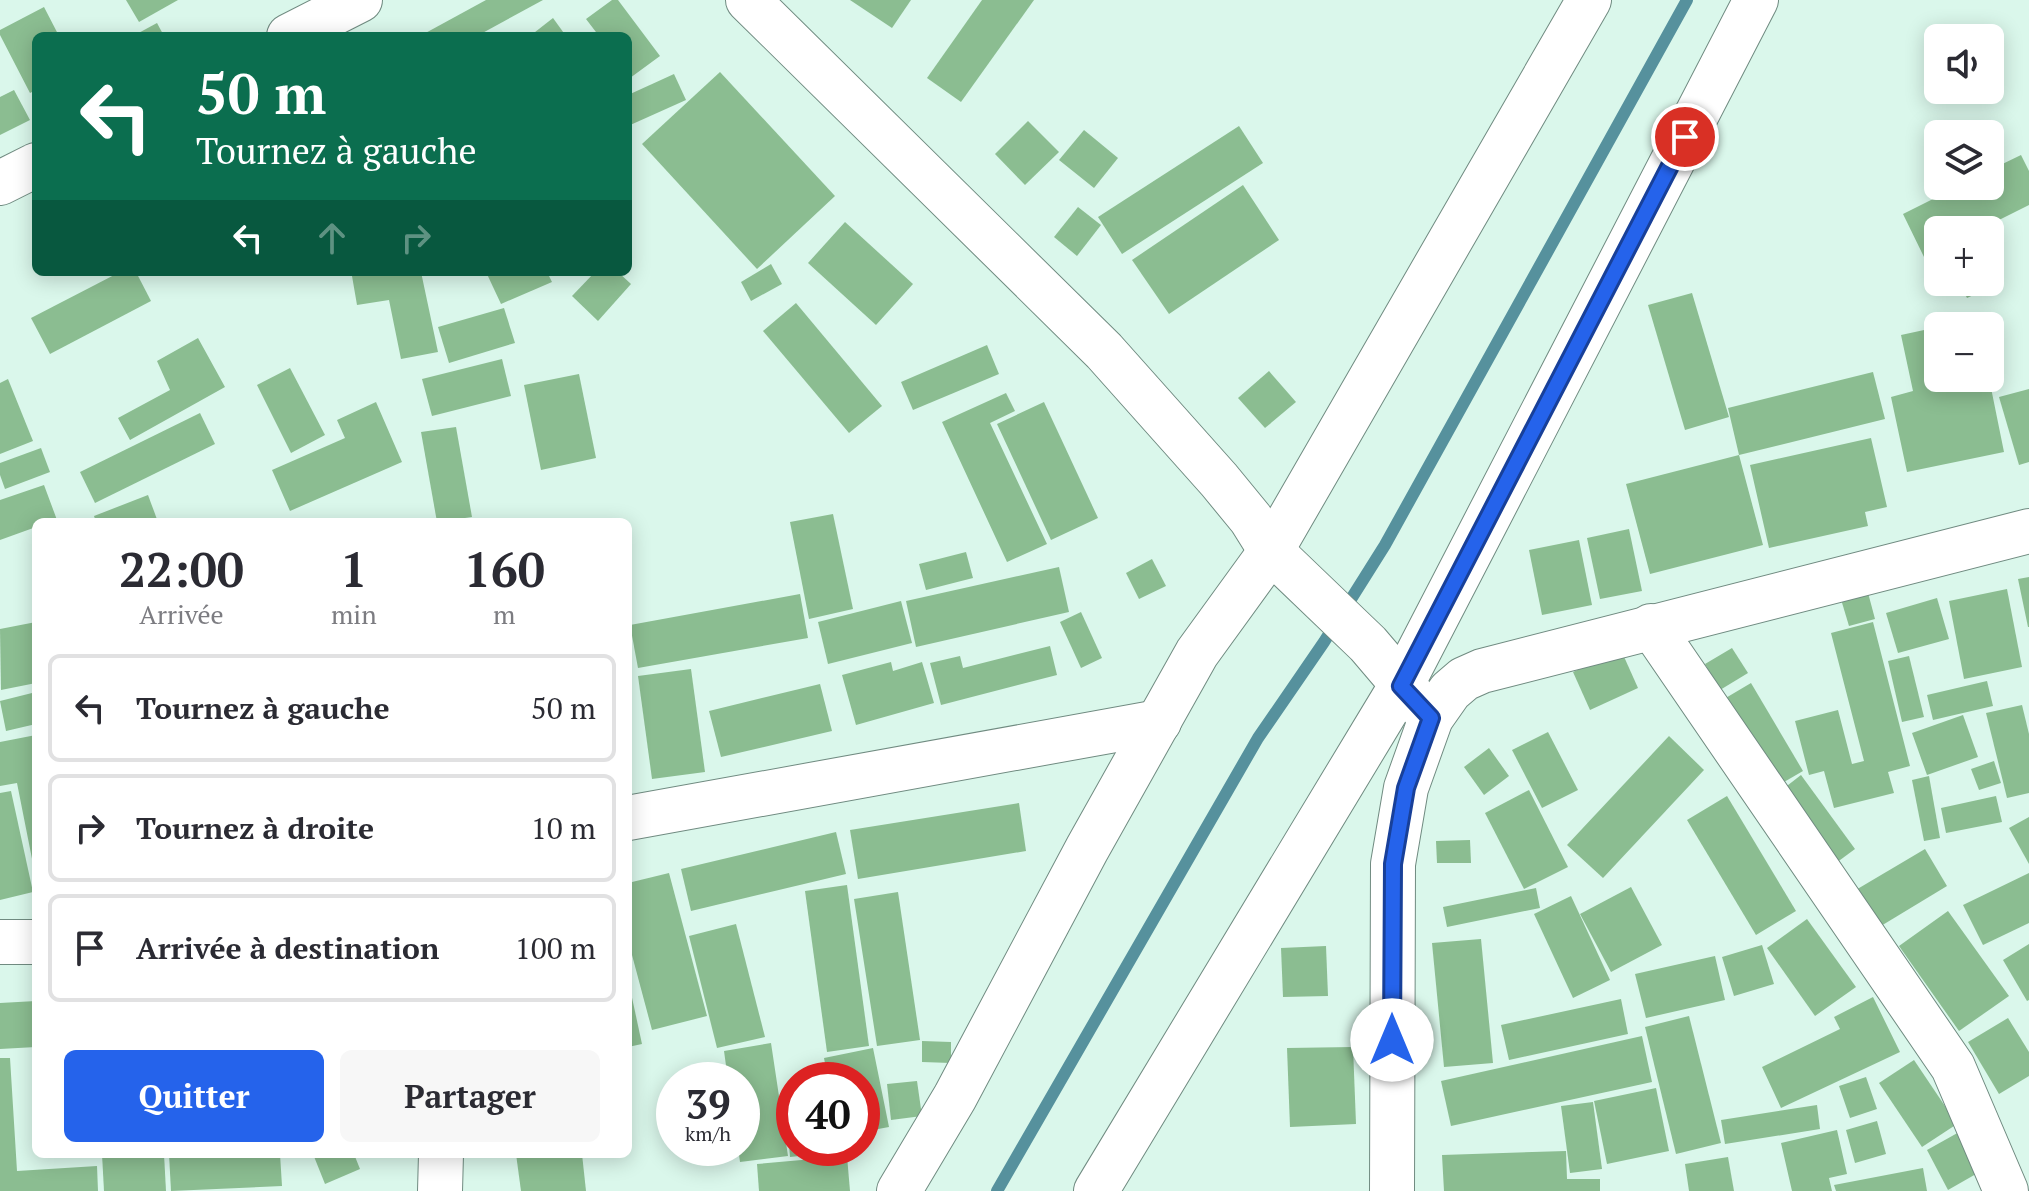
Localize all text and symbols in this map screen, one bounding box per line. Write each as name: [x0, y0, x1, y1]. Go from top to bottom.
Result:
map controls: [1924, 24, 2004, 392]
button: sound: [1924, 24, 2004, 104]
text: 50 m: [196, 56, 326, 130]
icon: left: [64, 64, 168, 168]
pin: [1651, 103, 1719, 171]
icon: arrive: [1663, 115, 1707, 159]
button: layers: [1924, 120, 2004, 200]
text: Tournez à gauche: [196, 127, 477, 174]
icon: left: [226, 216, 270, 260]
icon: ahead: [310, 216, 354, 260]
icon: right: [394, 216, 438, 260]
button: +: [1924, 216, 2004, 296]
button: −: [1924, 312, 2004, 392]
text: 22:00: [119, 537, 244, 601]
text: 1: [340, 537, 367, 601]
text: 160: [464, 537, 545, 601]
text: Arrivée: [139, 597, 224, 631]
text: min: [331, 597, 377, 631]
text: m: [493, 597, 516, 631]
icon: left: [68, 686, 112, 730]
text: Tournez à gauche: [136, 688, 390, 728]
text: 50 m: [531, 688, 596, 728]
icon: right: [68, 806, 112, 850]
text: Tournez à droite: [136, 808, 374, 848]
text: 10 m: [531, 808, 596, 848]
icon: arrive: [68, 926, 112, 970]
text: Arrivée à destination: [136, 928, 439, 968]
text: 100 m: [515, 928, 596, 968]
position arrow: [1350, 998, 1434, 1082]
button: Quitter: [64, 1050, 324, 1142]
button: Partager: [340, 1050, 600, 1142]
speed limit sign: 40: [776, 1062, 880, 1166]
text: 39: [685, 1077, 731, 1130]
text: km/h: [685, 1120, 731, 1147]

